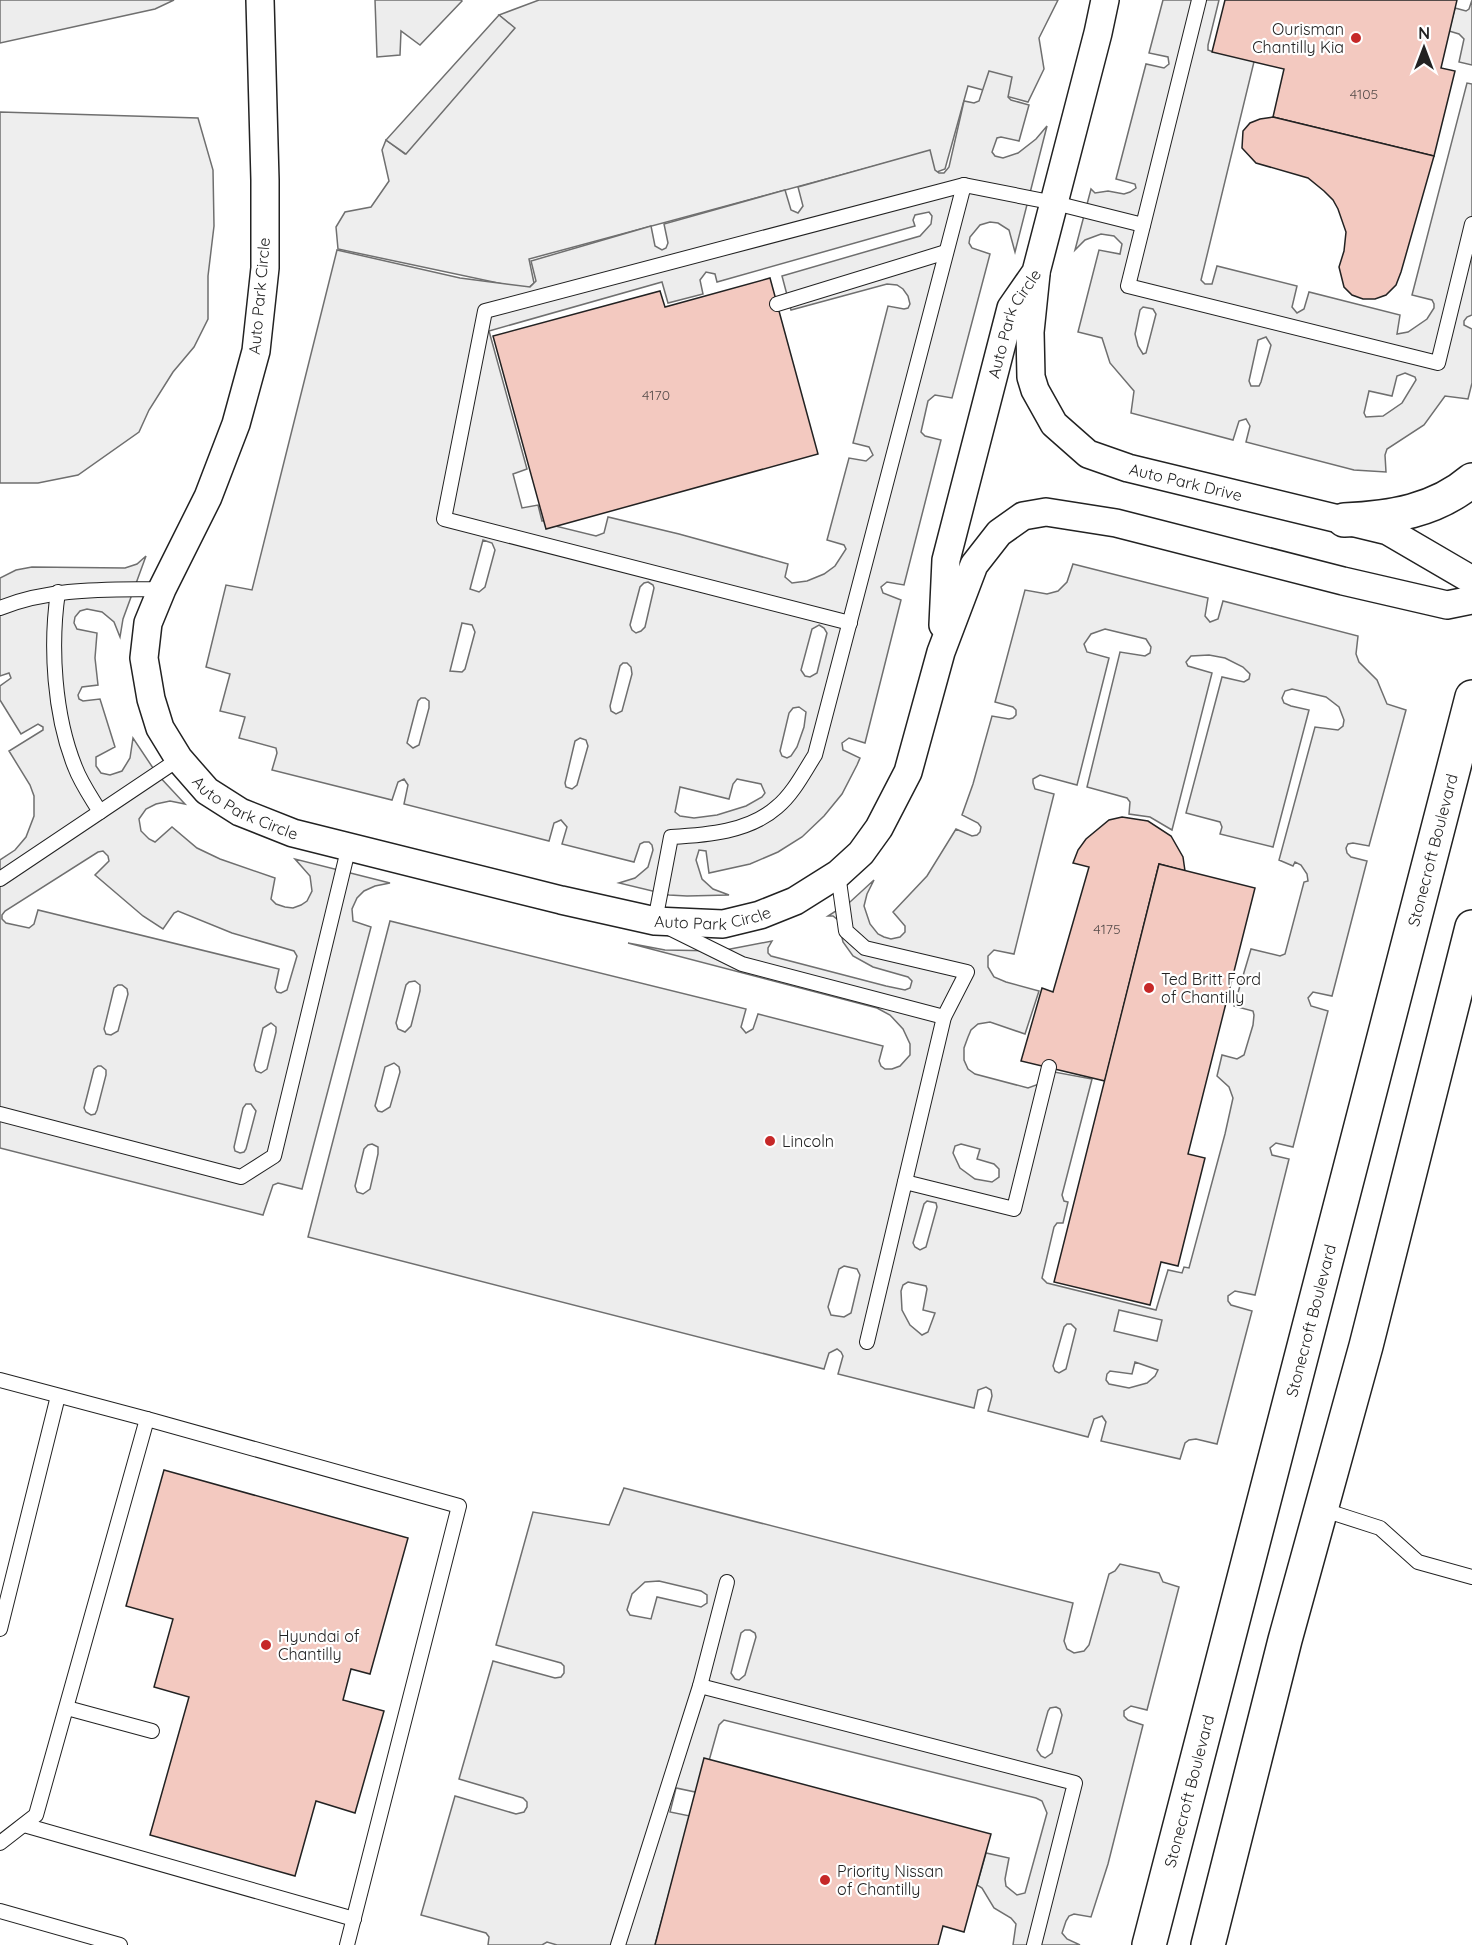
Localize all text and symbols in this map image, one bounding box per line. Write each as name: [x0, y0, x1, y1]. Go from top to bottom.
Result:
north arrow: [1394, 18, 1454, 78]
place label: Ourisman Chantilly Kia: [1252, 19, 1344, 57]
text: N: [1418, 23, 1430, 43]
marker: Ourisman Chantilly Kia: [1349, 31, 1363, 45]
house number: 4105: [1350, 85, 1378, 103]
street label: Auto Park Circle: [244, 237, 274, 355]
street label: Auto Park Circle: [983, 265, 1045, 380]
house number: 4170: [642, 386, 670, 404]
street label: Auto Park Drive: [1127, 459, 1244, 505]
street label: Auto Park Circle: [188, 772, 300, 844]
street label: Stonecroft Boulevard: [1403, 772, 1462, 929]
street label: Auto Park Circle: [654, 902, 774, 934]
house number: 4175: [1093, 920, 1121, 938]
place label: Ted Britt Ford of Chantilly: [1161, 969, 1261, 1007]
marker: Ted Britt Ford of Chantilly: [1142, 981, 1156, 995]
place label: Lincoln: [782, 1131, 834, 1151]
marker: Lincoln: [763, 1134, 777, 1148]
street label: Stonecroft Boulevard: [1281, 1242, 1340, 1399]
place label: Hyundai of Chantilly: [278, 1626, 360, 1664]
marker: Hyundai of Chantilly: [259, 1638, 273, 1652]
street label: Stonecroft Boulevard: [1159, 1713, 1218, 1870]
place label: Priority Nissan of Chantilly: [837, 1861, 943, 1899]
marker: Priority Nissan of Chantilly: [818, 1873, 832, 1887]

